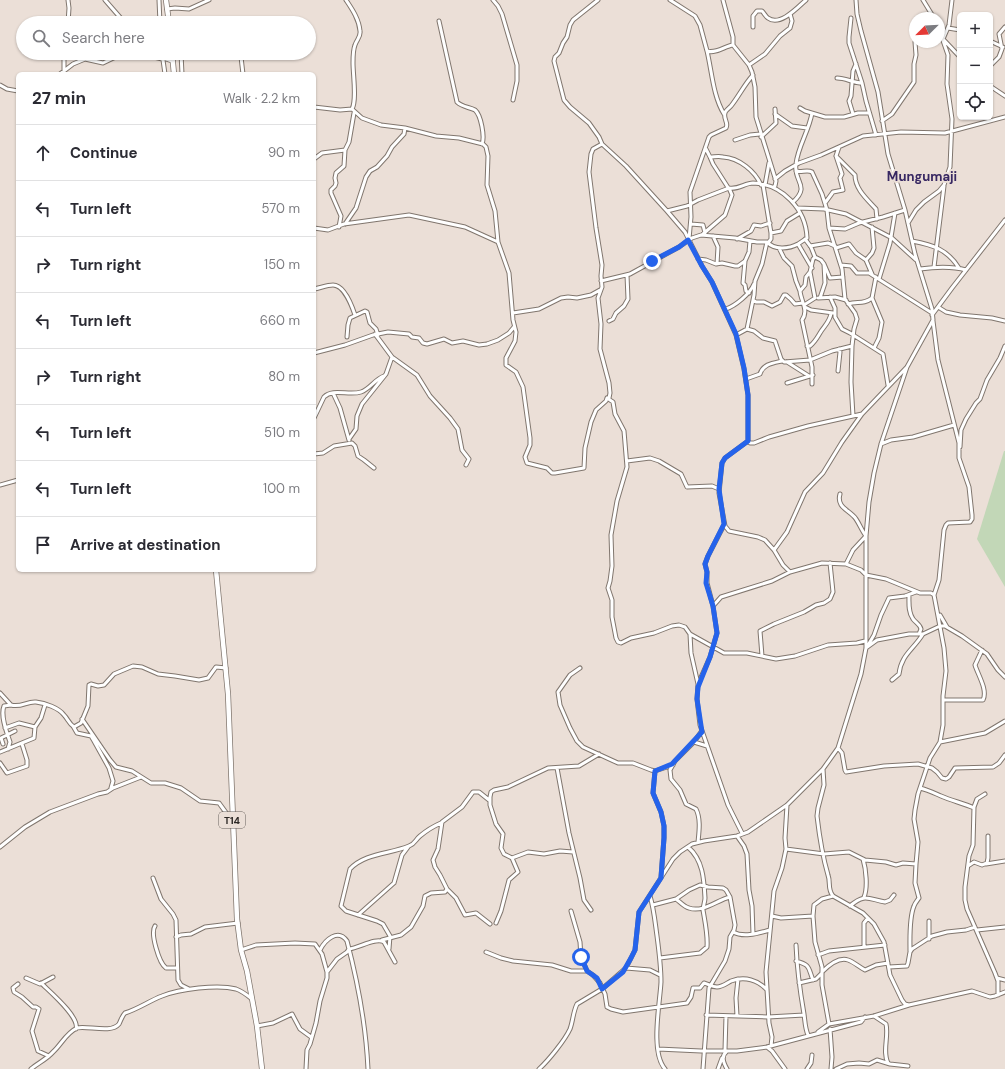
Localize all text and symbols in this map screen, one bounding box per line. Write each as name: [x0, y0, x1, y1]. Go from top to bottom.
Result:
north arrow: [909, 12, 945, 48]
map controls: [957, 12, 993, 120]
button: +: [957, 12, 993, 48]
search box: [16, 16, 316, 60]
icon: search: [30, 27, 52, 49]
text: Search here: [62, 28, 145, 48]
button: −: [957, 48, 993, 84]
button: locate: [957, 84, 993, 120]
text: 27 min: [32, 87, 86, 109]
text: Walk · 2.2 km: [223, 90, 300, 107]
icon: ahead: [32, 142, 54, 164]
text: Continue: [70, 143, 138, 163]
text: 90 m: [268, 144, 300, 161]
district label: Mungumaji: [887, 168, 957, 185]
icon: left: [32, 198, 54, 220]
text: Turn left: [70, 199, 131, 219]
text: 570 m: [262, 200, 300, 217]
route end: [643, 252, 661, 270]
icon: right: [32, 254, 54, 276]
text: Turn right: [70, 255, 141, 275]
text: 150 m: [264, 256, 300, 273]
icon: left: [32, 310, 54, 332]
text: Turn left: [70, 311, 131, 331]
text: 660 m: [260, 312, 300, 329]
icon: right: [32, 366, 54, 388]
text: Turn right: [70, 367, 141, 387]
text: 80 m: [268, 368, 300, 385]
icon: left: [32, 422, 54, 444]
text: Turn left: [70, 423, 131, 443]
text: 510 m: [264, 424, 300, 441]
icon: left: [32, 478, 54, 500]
text: Turn left: [70, 479, 131, 499]
text: 100 m: [263, 480, 300, 497]
icon: arrive: [32, 534, 54, 556]
text: Arrive at destination: [70, 535, 221, 555]
road number: T14: [219, 812, 245, 828]
route start: [572, 948, 590, 966]

